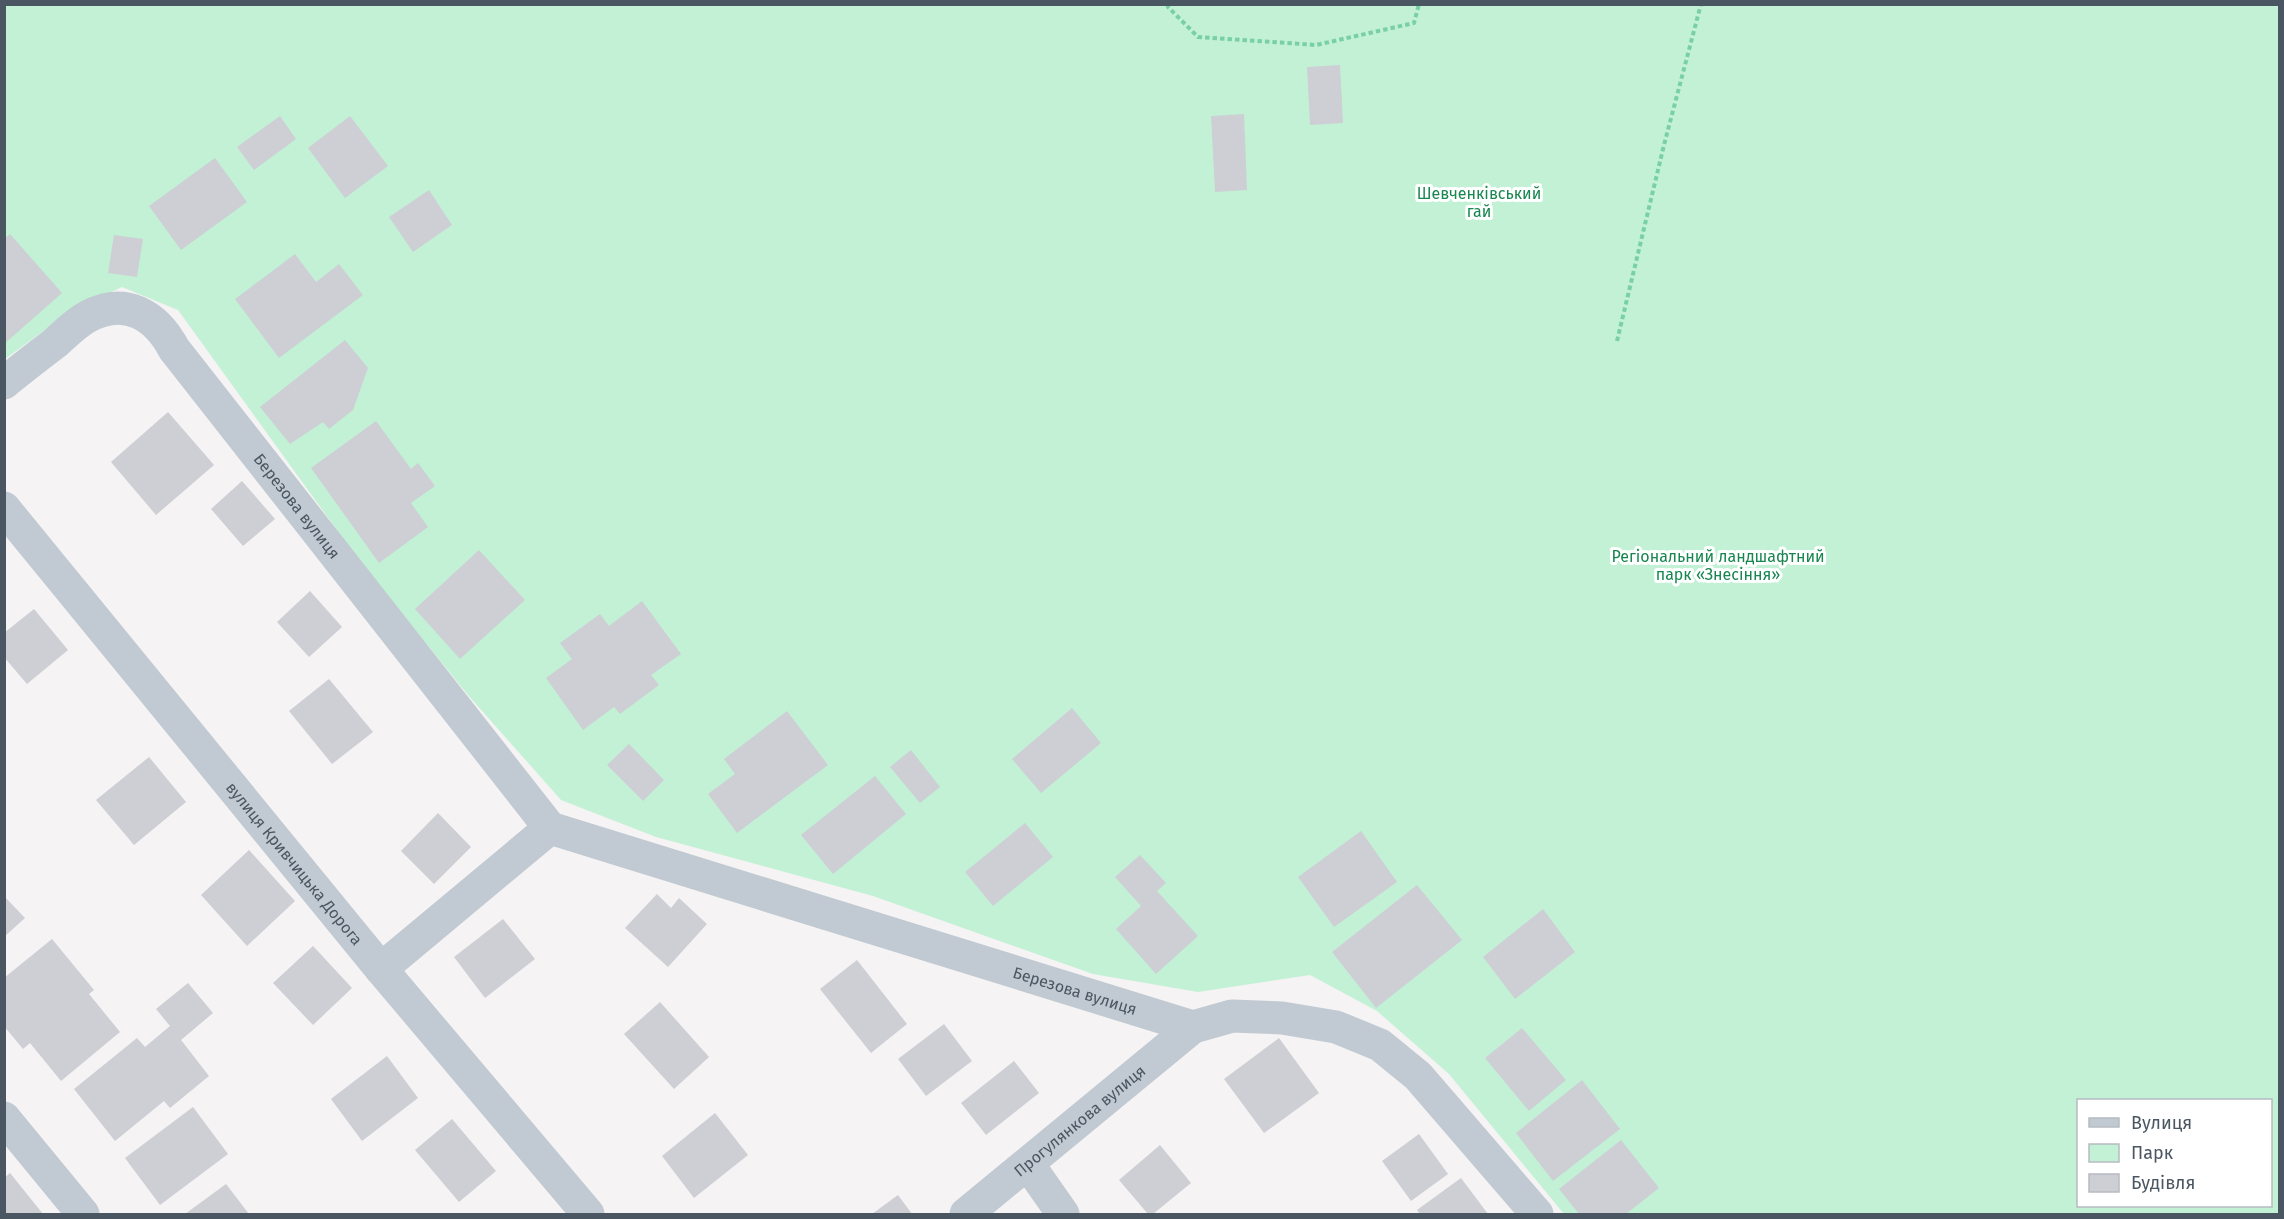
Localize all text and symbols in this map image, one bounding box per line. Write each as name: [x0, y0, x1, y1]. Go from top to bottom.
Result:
park label: Шевченківський гай: [1417, 184, 1541, 221]
street label: Березова вулиця: [250, 450, 344, 562]
park label: Регіональний ландшафтний парк «Знесіння»: [1611, 547, 1825, 584]
street label: вулиця Кривчицька Дорога: [222, 778, 367, 949]
street label: Березова вулиця: [1011, 962, 1139, 1019]
street label: Прогулянкова вулиця: [1010, 1061, 1149, 1180]
legend: [2077, 1099, 2272, 1207]
text: Вулиця: [2131, 1112, 2192, 1134]
text: Парк: [2131, 1142, 2174, 1164]
text: Будівля: [2131, 1172, 2195, 1194]

